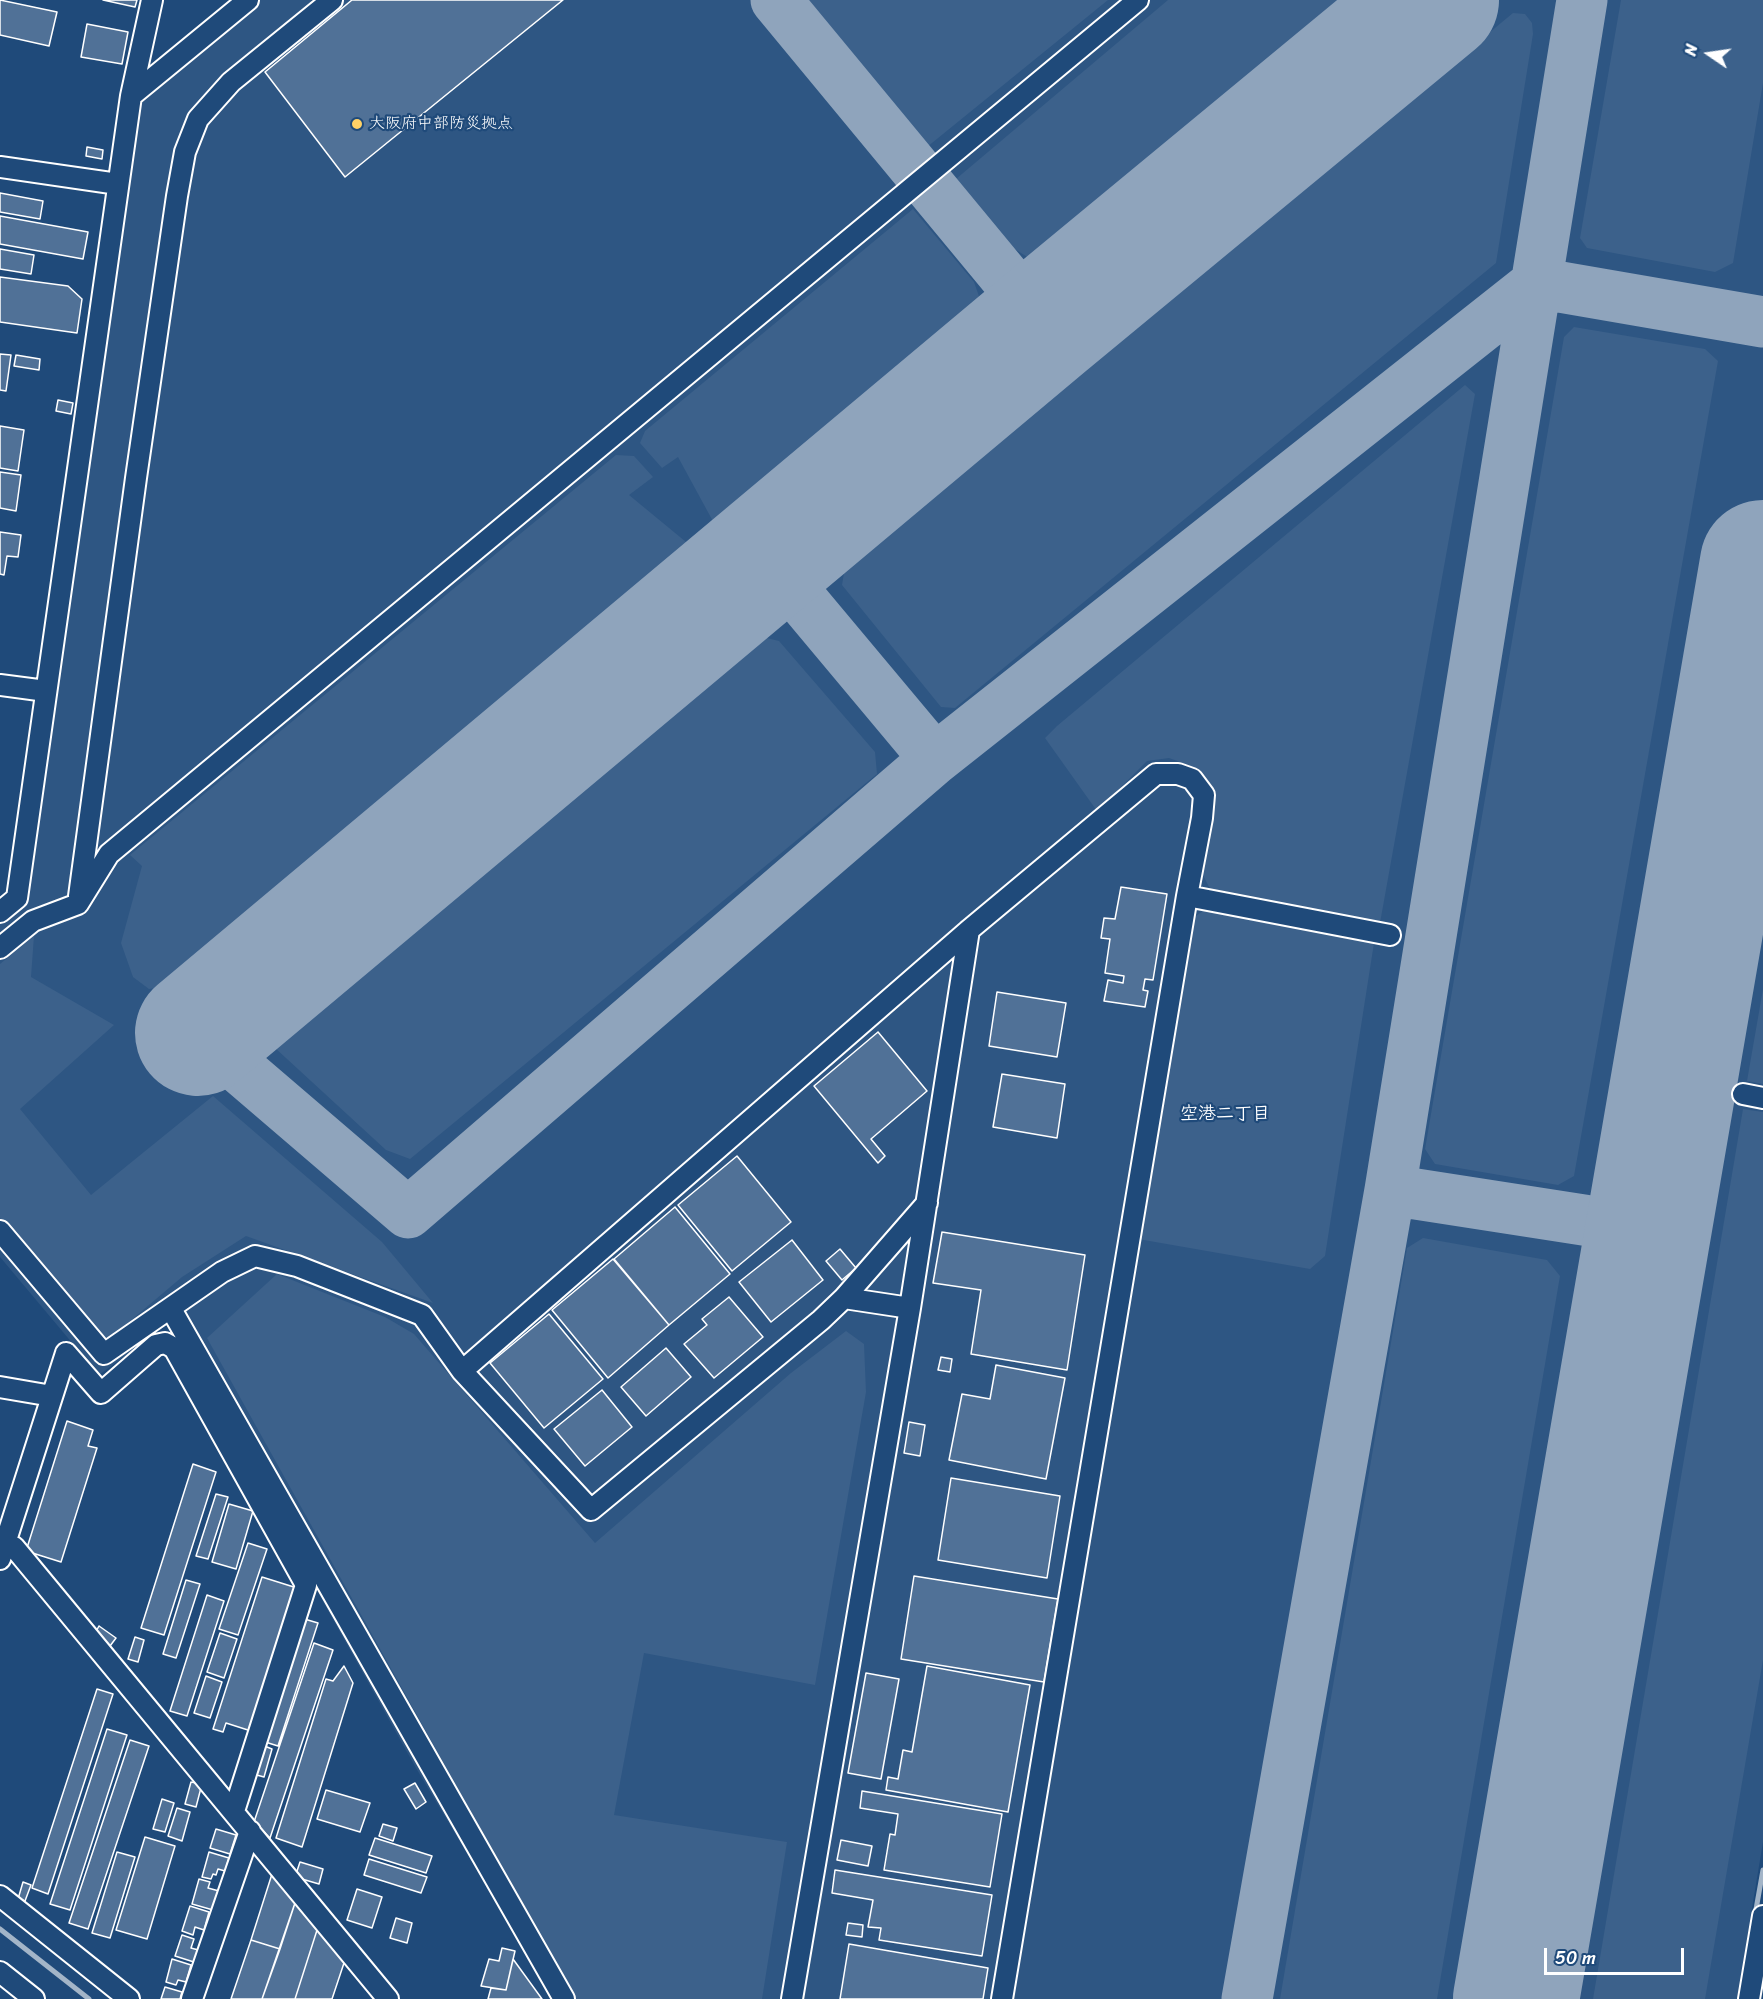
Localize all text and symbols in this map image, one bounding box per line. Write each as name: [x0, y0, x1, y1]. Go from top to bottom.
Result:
north arrow: [1679, 24, 1739, 84]
text: N: [1676, 41, 1706, 59]
place label: 大阪府中部防災拠点: [369, 114, 513, 134]
marker: 大阪府中部防災拠点: [350, 117, 364, 131]
district label: 空港二丁目: [1180, 1103, 1270, 1125]
scale bar: [1547, 1936, 1686, 1974]
text: 50 m: [1555, 1942, 1596, 1974]

